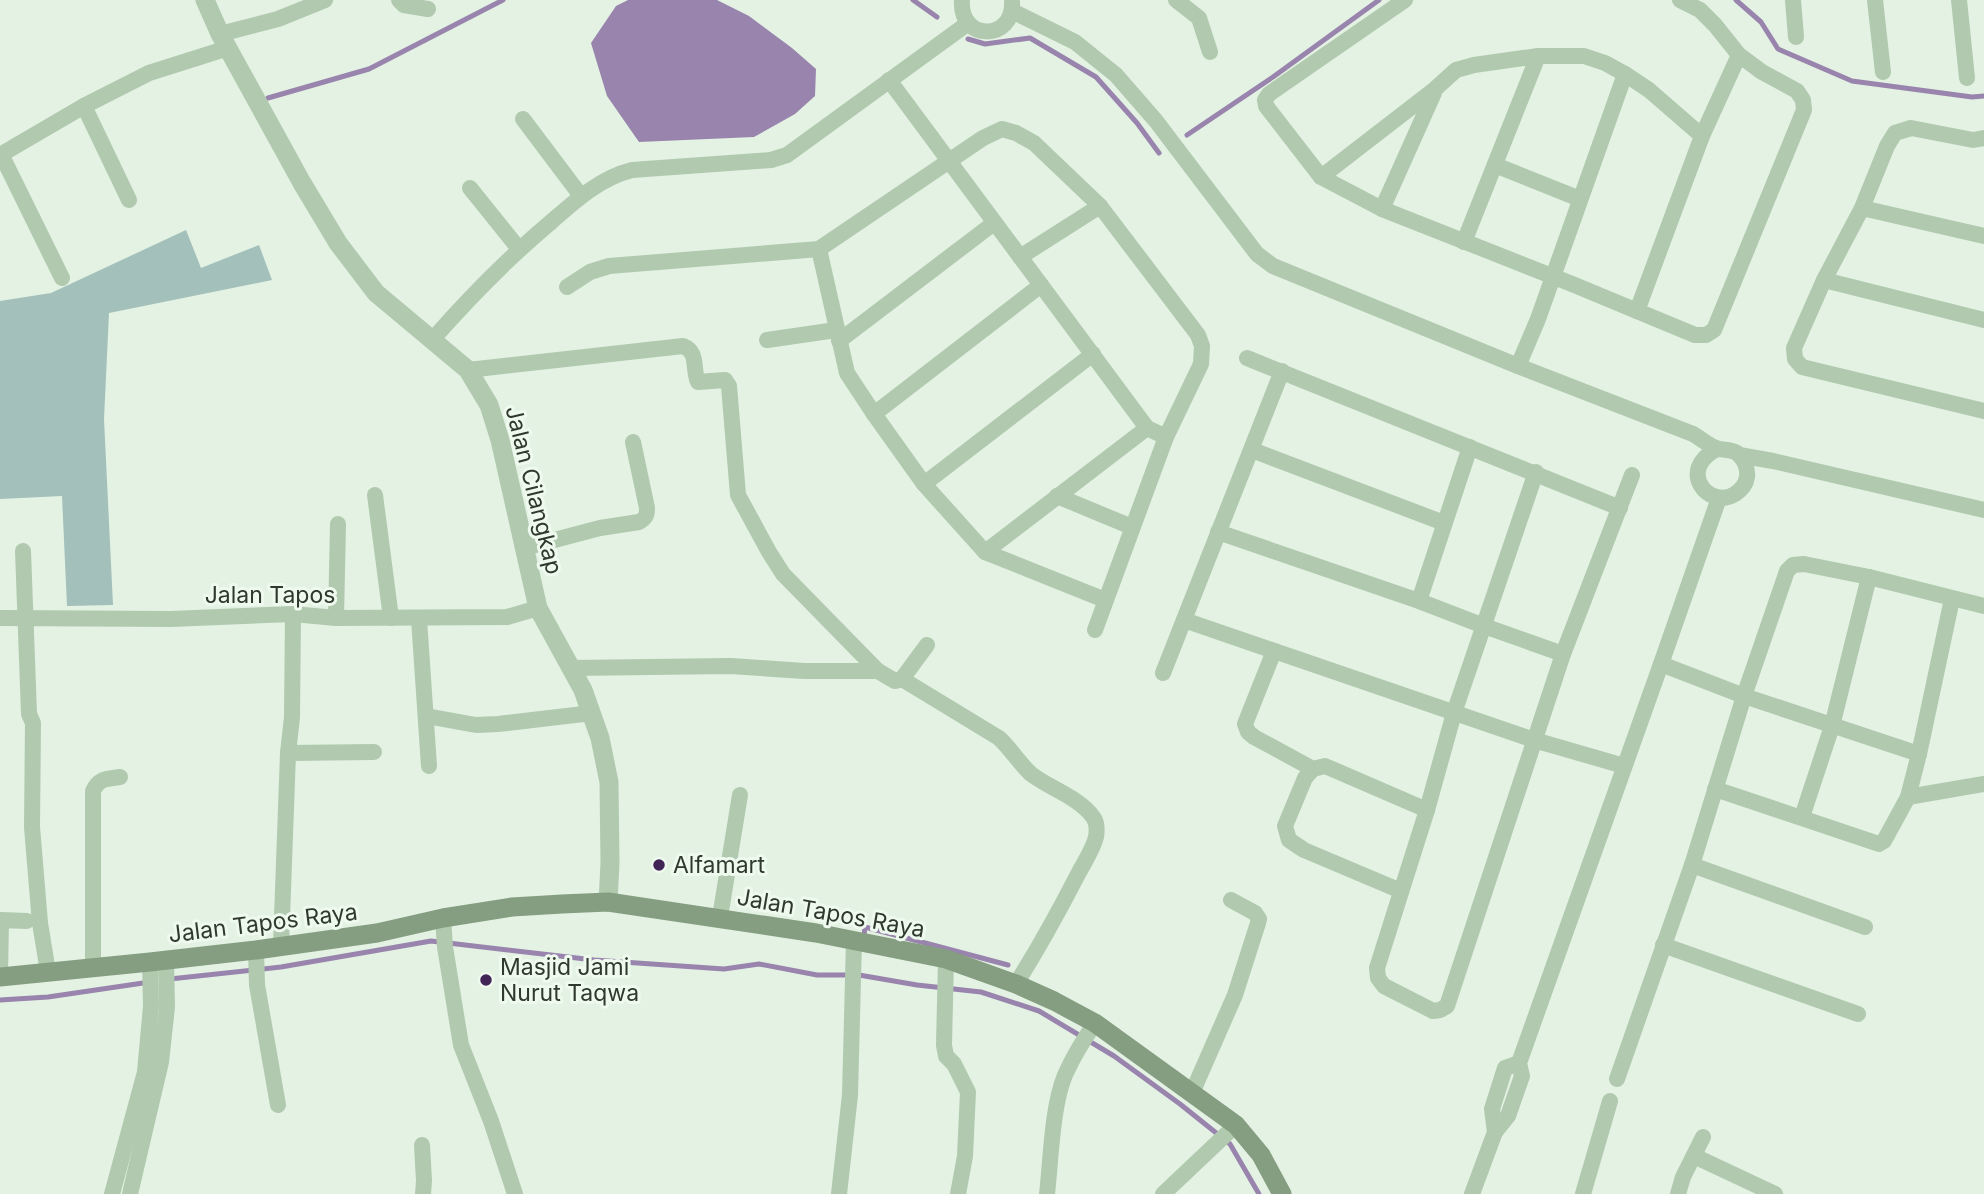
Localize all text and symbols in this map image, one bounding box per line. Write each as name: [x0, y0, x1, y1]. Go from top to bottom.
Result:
street label: Jalan Cilangkap: [500, 403, 568, 577]
street label: Jalan Tapos: [205, 581, 335, 609]
place label: Alfamart: [673, 851, 766, 879]
marker: Alfamart: [651, 857, 667, 873]
street label: Jalan Tapos Raya: [735, 883, 927, 943]
street label: Jalan Tapos Raya: [167, 898, 359, 948]
place label: Masjid Jami Nurut Taqwa: [500, 953, 639, 1007]
marker: Masjid Jami Nurut Taqwa: [478, 972, 494, 988]

